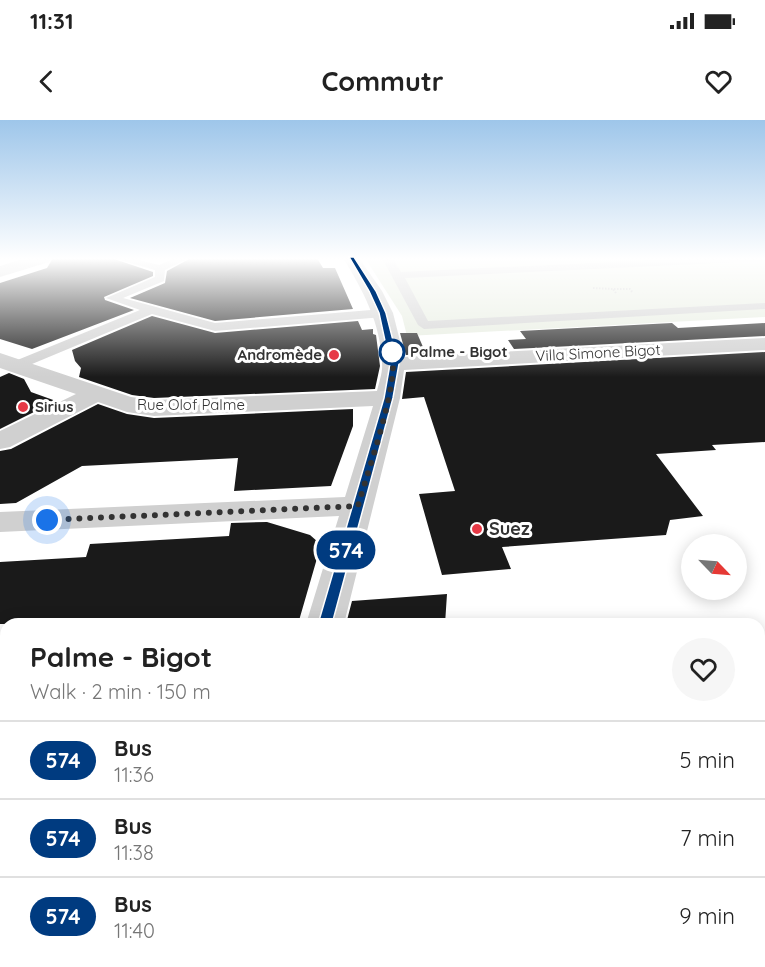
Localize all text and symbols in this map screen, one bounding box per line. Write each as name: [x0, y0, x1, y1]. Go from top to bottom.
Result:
text: 11:31: [30, 7, 74, 35]
text: Commutr: [321, 64, 444, 98]
icon: back: [30, 65, 63, 98]
icon: heart: [702, 65, 735, 98]
marker: Palme - Bigot: [379, 339, 405, 365]
street label: Villa Simone Bigot: [535, 340, 661, 365]
place label: Palme - Bigot: [410, 342, 508, 361]
place label: Andromède: [238, 345, 322, 364]
marker: Andromède: [327, 348, 341, 362]
street label: Rue Olof Palme: [137, 395, 245, 414]
place label: Sirius: [35, 397, 74, 416]
marker: Sirius: [16, 400, 30, 414]
your location: [32, 505, 62, 535]
place label: Suez: [489, 517, 530, 540]
marker: Suez: [470, 522, 484, 536]
line badge: 574: [312, 530, 380, 570]
north arrow: [681, 534, 747, 600]
map controls: [681, 534, 747, 600]
text: 574: [328, 537, 364, 563]
button: heart: [672, 638, 735, 701]
text: Palme - Bigot: [30, 639, 212, 674]
text: Walk · 2 min · 150 m: [30, 679, 211, 704]
text: Bus: [114, 734, 152, 762]
text: 5 min: [680, 746, 735, 774]
text: 574: [45, 747, 81, 773]
text: 11:36: [114, 762, 154, 787]
text: Bus: [114, 812, 152, 840]
text: 7 min: [680, 824, 735, 852]
text: 574: [45, 825, 81, 851]
text: 11:38: [114, 840, 154, 865]
text: Bus: [114, 890, 152, 918]
text: 9 min: [679, 902, 735, 930]
text: 574: [45, 903, 81, 929]
text: 11:40: [114, 918, 155, 943]

